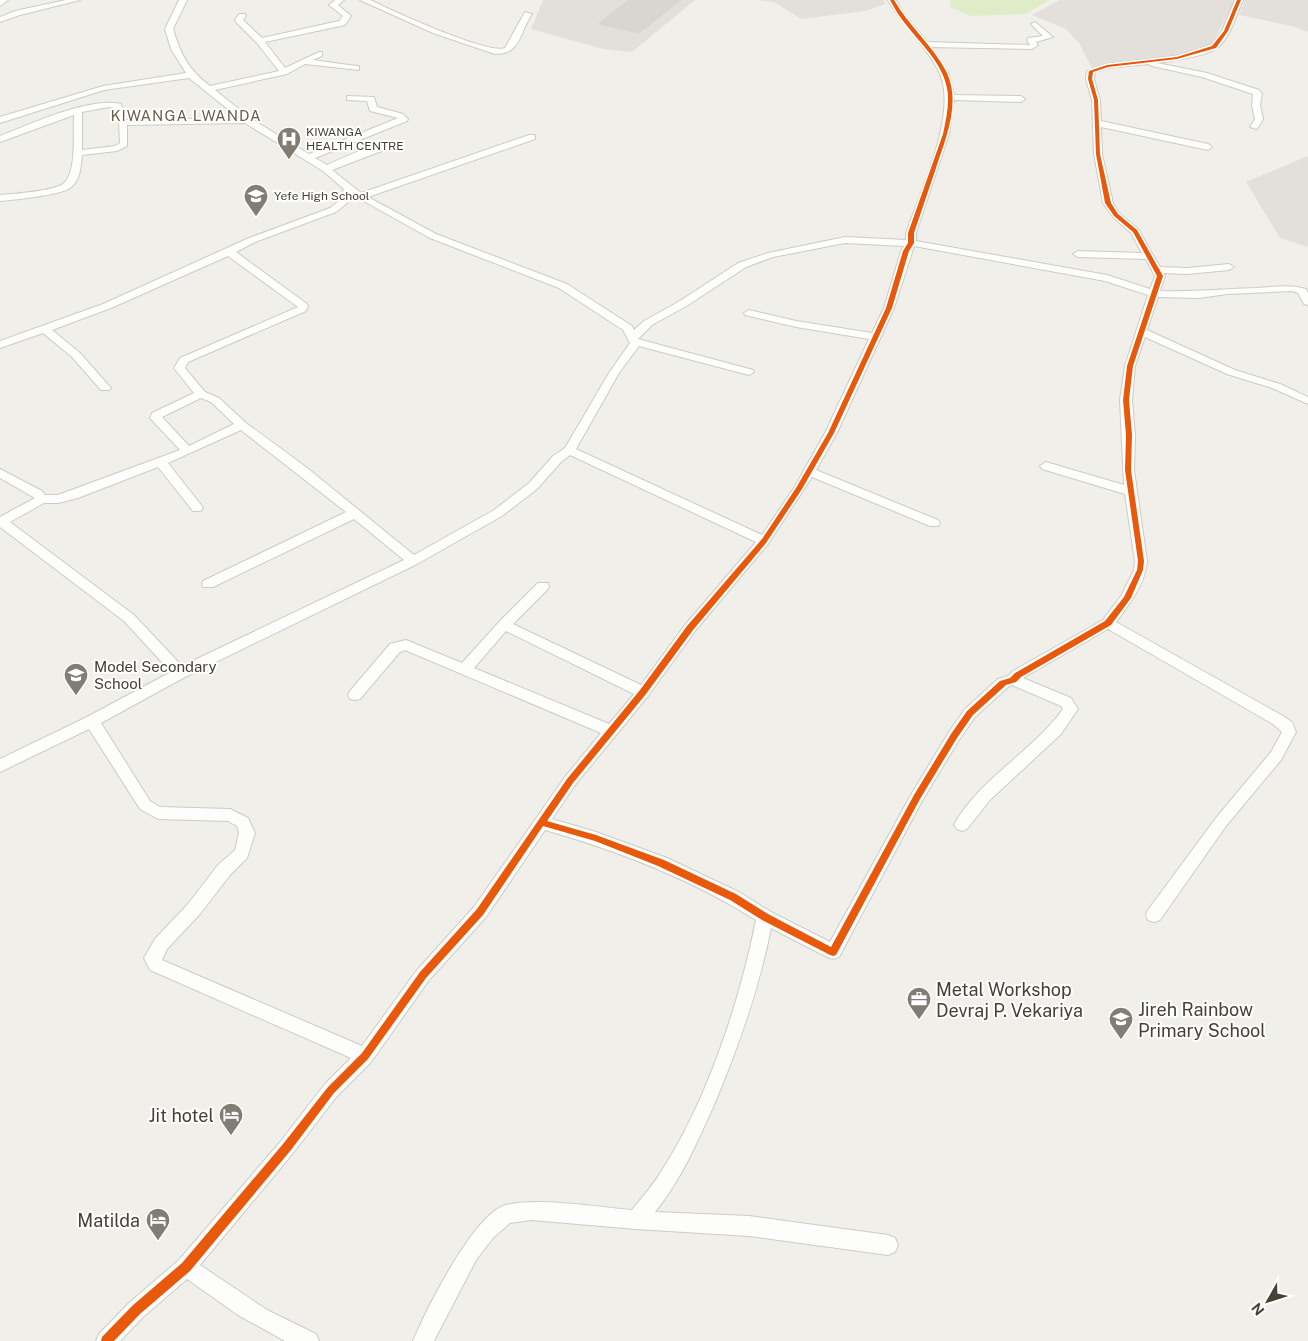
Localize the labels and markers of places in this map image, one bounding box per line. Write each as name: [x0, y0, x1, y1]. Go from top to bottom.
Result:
place label: KIWANGA HEALTH CENTRE: [306, 125, 404, 153]
hospital icon: KIWANGA HEALTH CENTRE: [276, 126, 302, 160]
school or university icon: Yefe High School: [243, 183, 269, 217]
place label: Yefe High School: [274, 189, 370, 203]
place label: Model Secondary School: [94, 658, 216, 692]
school or university icon: Model Secondary School: [63, 662, 89, 696]
place label: Metal Workshop Devraj P. Vekariya: [936, 979, 1083, 1021]
office icon: Metal Workshop Devraj P. Vekariya: [906, 986, 932, 1020]
place label: Jireh Rainbow Primary School: [1138, 999, 1266, 1041]
school or university icon: Jireh Rainbow Primary School: [1108, 1006, 1134, 1040]
hotel icon: Jit hotel: [218, 1102, 244, 1136]
place label: Jit hotel: [149, 1105, 214, 1126]
hotel icon: Matilda: [145, 1207, 171, 1241]
place label: Matilda: [77, 1210, 140, 1231]

